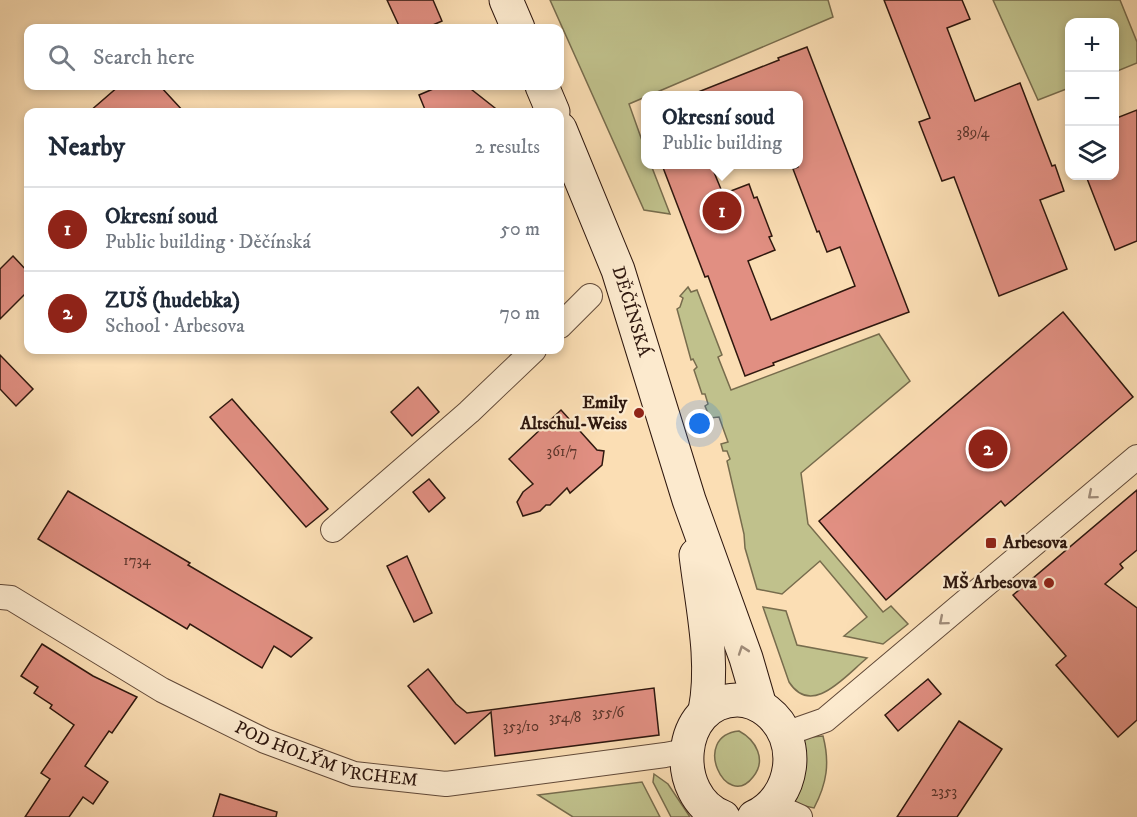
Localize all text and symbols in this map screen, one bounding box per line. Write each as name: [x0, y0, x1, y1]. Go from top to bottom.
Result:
map controls: [1065, 18, 1119, 180]
button: +: [1065, 18, 1119, 72]
search box: [24, 24, 564, 90]
icon: search: [45, 41, 78, 74]
text: Search here: [93, 44, 195, 71]
button: −: [1065, 72, 1119, 126]
popup: [641, 91, 803, 169]
text: Okresní soud: [662, 104, 774, 131]
house number: 389/4: [957, 123, 990, 142]
button: layers: [1065, 126, 1119, 180]
text: Nearby: [48, 131, 125, 164]
text: Public building: [662, 131, 782, 156]
text: 2 results: [475, 135, 540, 160]
pin: 1: [702, 188, 742, 234]
text: Okresní soud: [105, 203, 218, 230]
text: 1: [64, 217, 71, 242]
text: 50 m: [500, 217, 540, 242]
text: Public building · Děčínská: [105, 230, 311, 255]
street label: DĚČÍNSKÁ: [607, 264, 656, 360]
text: ZUŠ (hudebka): [105, 287, 240, 314]
text: 2: [63, 301, 72, 326]
text: 70 m: [499, 301, 540, 326]
text: School · Arbesova: [105, 314, 245, 339]
place label: Emily Altschul-Weiss: [519, 392, 627, 435]
marker: Emily Altschul-Weiss: [632, 406, 646, 420]
your location: [685, 409, 714, 438]
pin: 2: [968, 426, 1008, 472]
house number: 361/7: [547, 442, 578, 461]
one-way arrow: [1088, 488, 1099, 499]
place label: Arbesova: [1002, 532, 1068, 554]
marker: Arbesova: [984, 536, 998, 550]
house number: 1734: [123, 551, 151, 570]
place label: MŠ Arbesova: [943, 571, 1037, 594]
marker: MŠ Arbesova: [1042, 576, 1056, 590]
one-way arrow: [939, 613, 950, 624]
one-way arrow: [738, 645, 751, 656]
house number: 355/6: [592, 703, 625, 722]
house number: 354/8: [549, 708, 581, 727]
street label: POD HOLÝM VRCHEM: [231, 717, 419, 792]
house number: 353/10: [503, 717, 539, 736]
house number: 2353: [931, 782, 957, 801]

